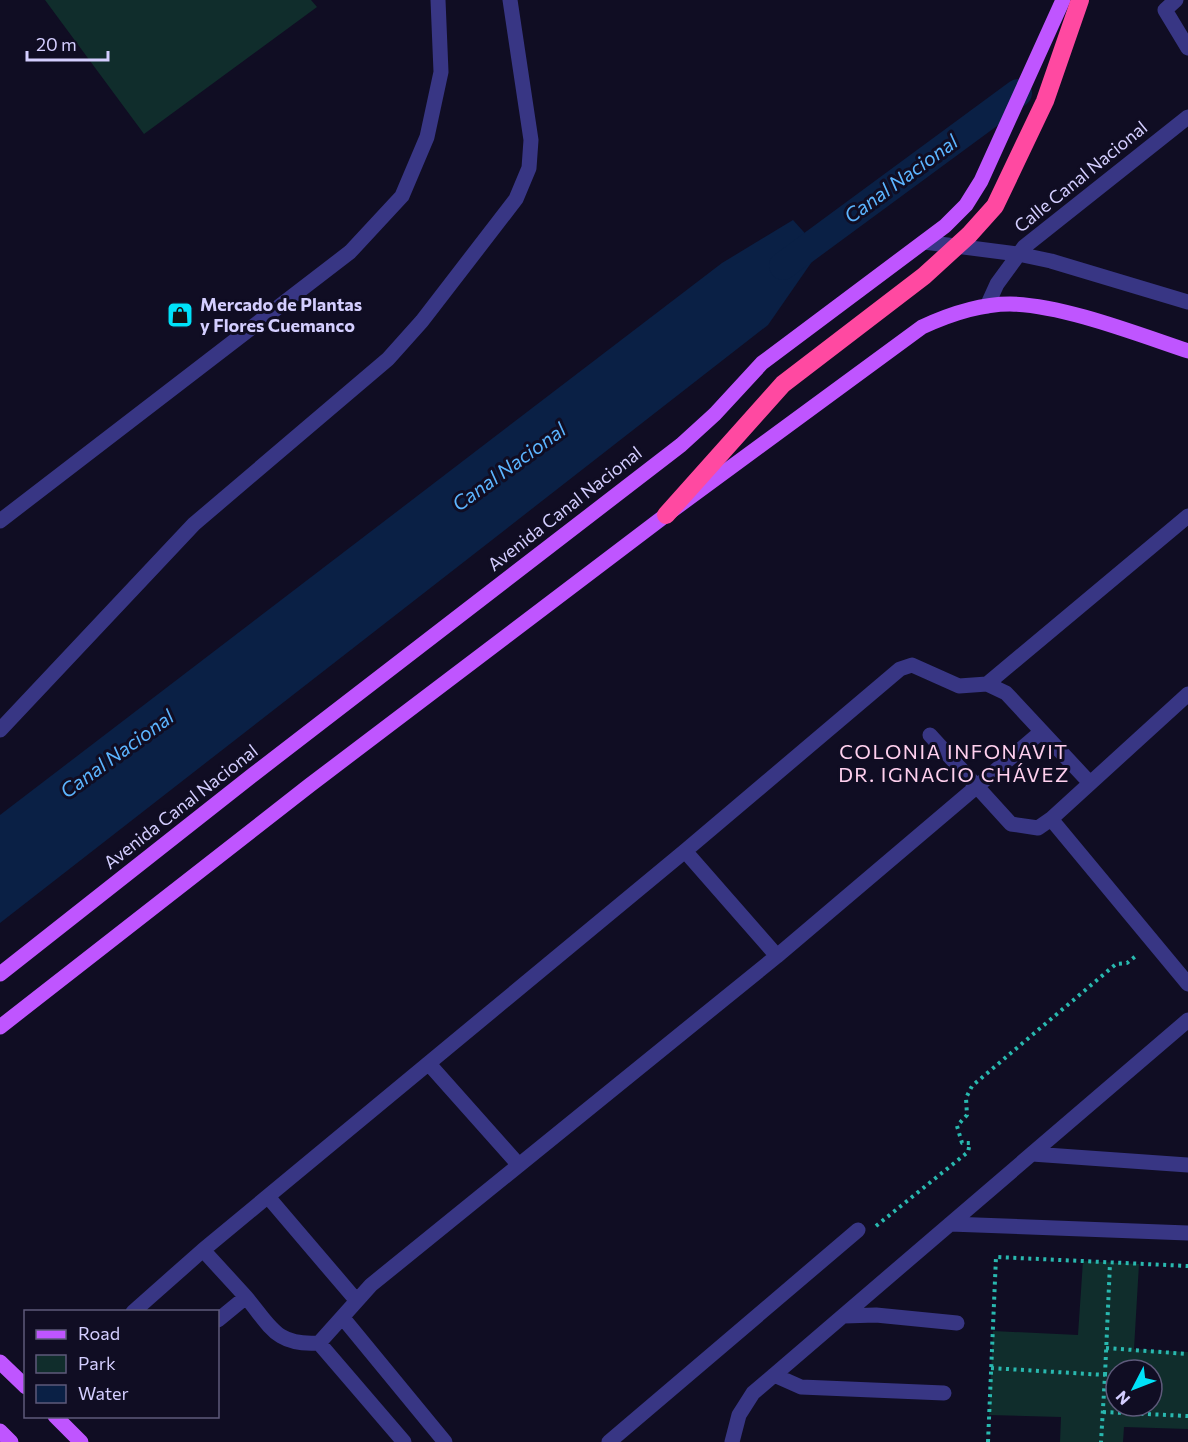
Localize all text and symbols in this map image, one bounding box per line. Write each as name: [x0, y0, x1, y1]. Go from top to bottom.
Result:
scale bar: [27, 24, 108, 62]
text: 20 m: [36, 33, 77, 55]
street label: Calle Canal Nacional: [1009, 116, 1151, 237]
water label: Canal Nacional: [839, 128, 963, 227]
place label: Mercado de Plantas y Flores Cuemanco: [200, 293, 362, 336]
shop icon: Mercado de Plantas y Flores Cuemanco: [165, 300, 195, 330]
water label: Canal Nacional: [447, 416, 571, 515]
street label: Avenida Canal Nacional: [483, 441, 646, 575]
water label: Canal Nacional: [55, 703, 179, 802]
street label: Avenida Canal Nacional: [99, 739, 262, 873]
district label: COLONIA INFONAVIT DR. IGNACIO CHÁVEZ: [838, 739, 1070, 786]
legend: [24, 1310, 219, 1418]
text: Road: [78, 1322, 120, 1344]
text: Park: [78, 1352, 116, 1374]
north arrow: [1104, 1358, 1164, 1418]
text: Water: [78, 1382, 129, 1404]
text: N: [1111, 1388, 1134, 1409]

